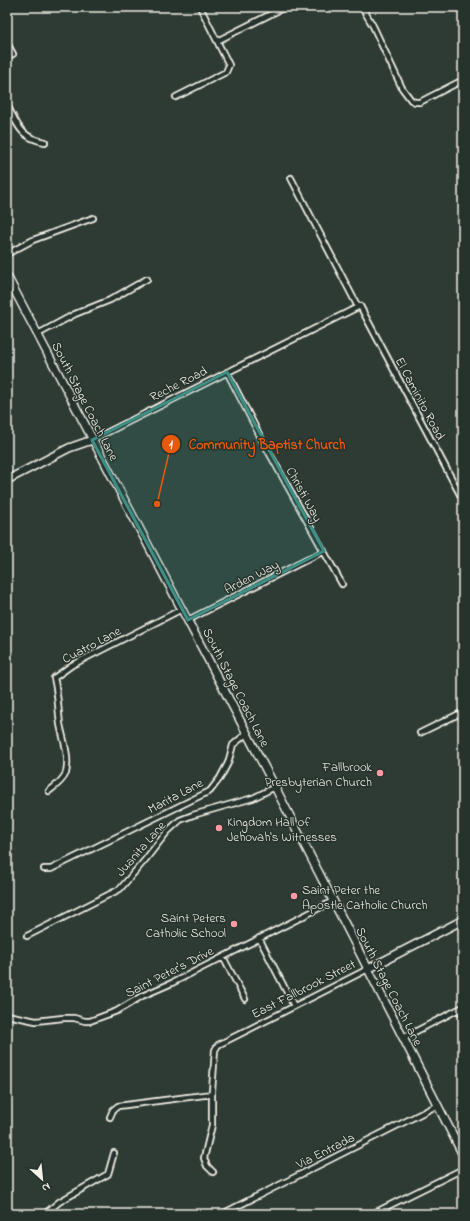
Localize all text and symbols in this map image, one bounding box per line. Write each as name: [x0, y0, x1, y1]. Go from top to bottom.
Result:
street label: South Stage Coach Lane: [46, 339, 123, 465]
street label: El Caminito Road: [390, 354, 450, 444]
street label: Reche Road: [147, 361, 211, 407]
callout: Community Baptist Church: [161, 431, 354, 457]
text: Community Baptist Church: [189, 435, 346, 458]
text: 1: [169, 436, 173, 454]
street label: Christi Way: [280, 464, 327, 526]
street label: Arden Way: [221, 555, 283, 600]
street label: Cuatro Lane: [59, 622, 125, 669]
street label: South Stage Coach Lane: [197, 625, 274, 751]
place label: Fallbrook Presbyterian Church: [265, 758, 372, 793]
marker: Fallbrook Presbyterian Church: [375, 768, 385, 778]
street label: Marita Lane: [145, 774, 207, 819]
place label: Kingdom Hall of Jehovah's Witnesses: [227, 813, 337, 847]
street label: Juanita Lane: [112, 817, 171, 881]
marker: Kingdom Hall of Jehovah's Witnesses: [214, 823, 224, 833]
place label: Saint Peter the Apostle Catholic Church: [302, 881, 427, 915]
marker: Saint Peter the Apostle Catholic Church: [289, 891, 299, 901]
place label: Saint Peters Catholic School: [146, 909, 226, 943]
marker: Saint Peters Catholic School: [229, 919, 239, 929]
street label: South Stage Coach Lane: [350, 924, 427, 1050]
street label: Saint Peter's Drive: [122, 942, 217, 1003]
street label: East Fallbrook Street: [248, 955, 360, 1024]
street label: Via Entrada: [292, 1128, 358, 1175]
north arrow: [22, 1159, 62, 1199]
text: N: [39, 1178, 53, 1196]

